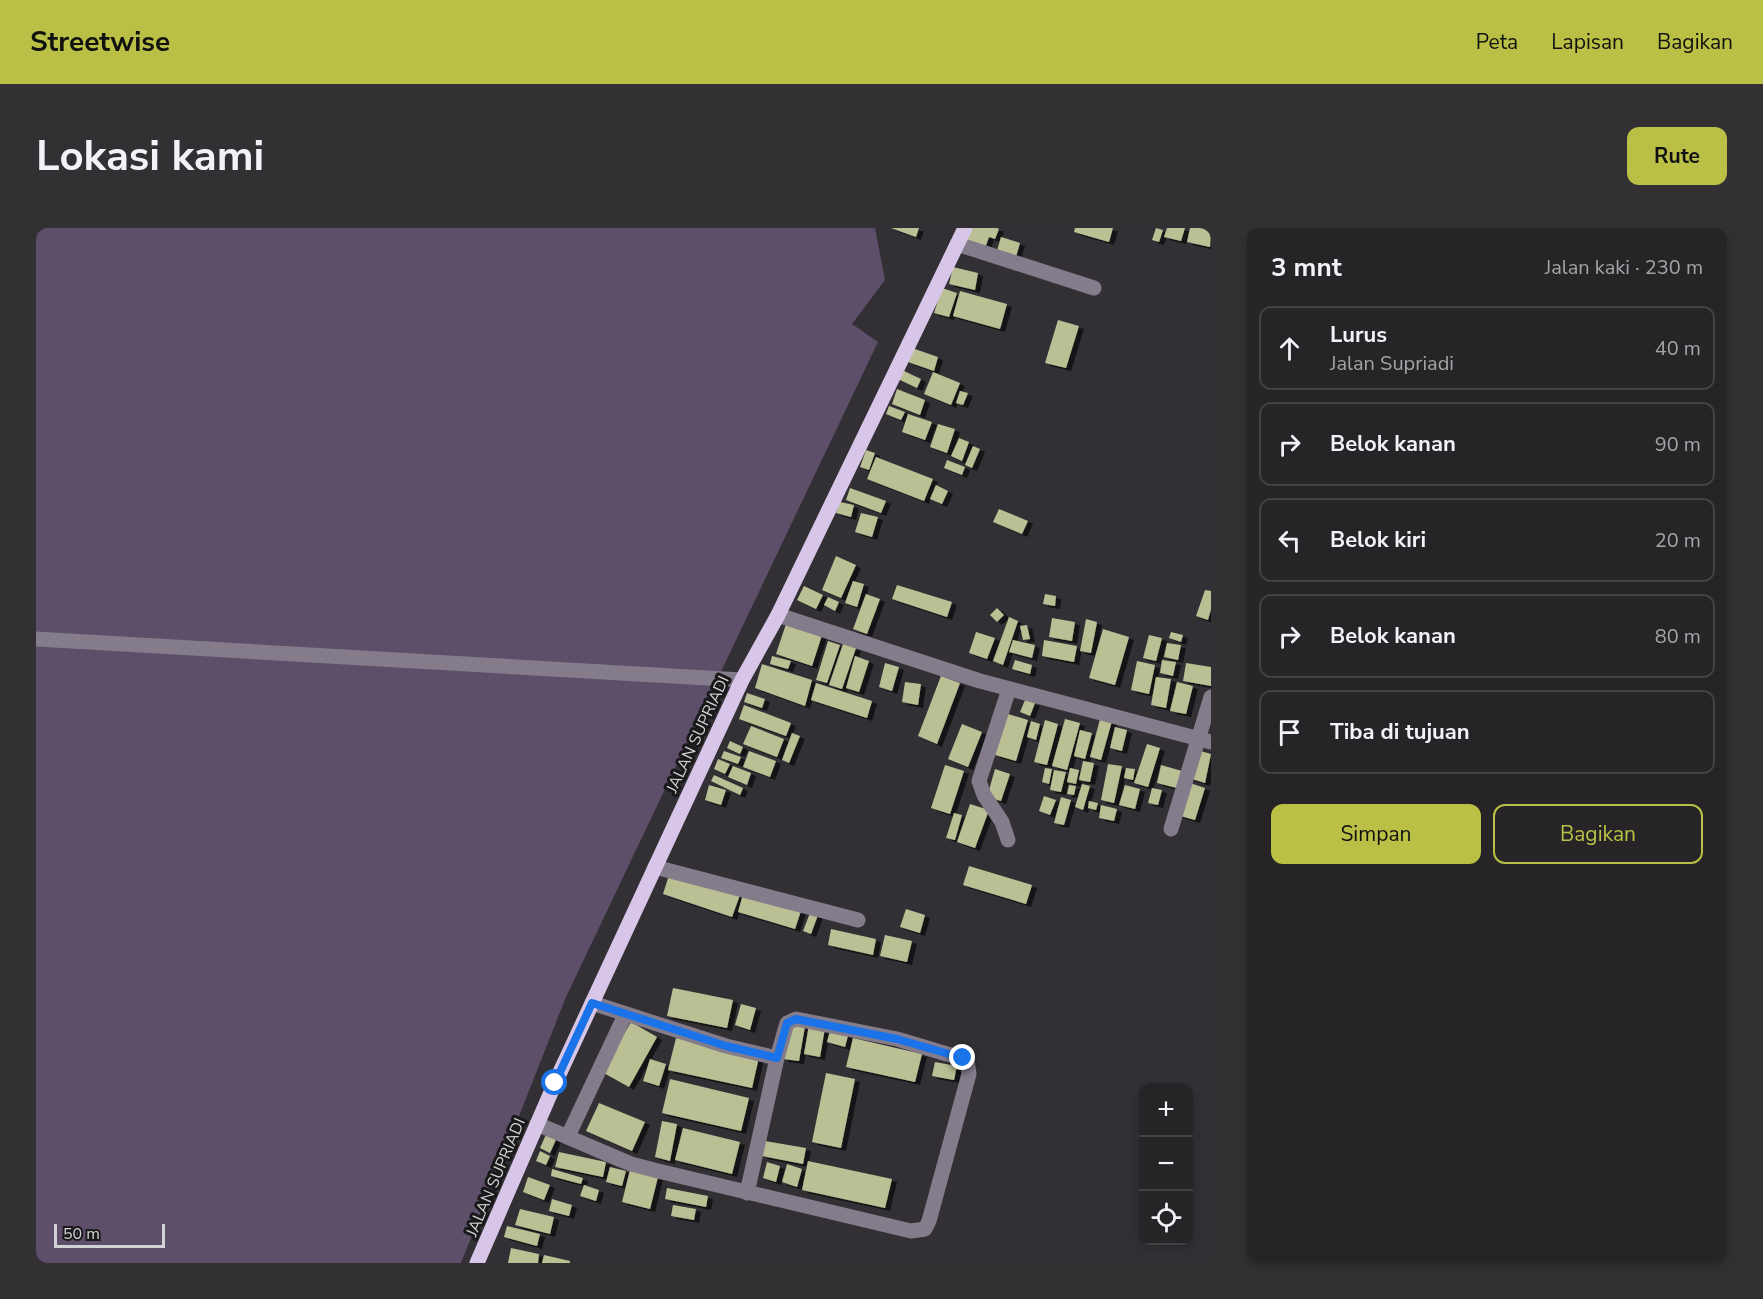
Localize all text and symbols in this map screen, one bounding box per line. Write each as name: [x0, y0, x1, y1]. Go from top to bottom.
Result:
text: Streetwise: [30, 23, 170, 61]
text: Peta: [1476, 28, 1518, 56]
text: Lapisan: [1551, 28, 1624, 56]
text: Bagikan: [1657, 28, 1733, 56]
button: Rute: [1627, 127, 1727, 185]
text: Lokasi kami: [36, 128, 264, 185]
text: 3 mnt: [1271, 250, 1342, 285]
text: Jalan kaki · 230 m: [1545, 254, 1703, 281]
text: Lurus: [1330, 320, 1387, 350]
icon: ahead: [1273, 332, 1306, 365]
text: 40 m: [1655, 335, 1701, 362]
text: Jalan Supriadi: [1330, 350, 1454, 377]
icon: right: [1273, 428, 1306, 461]
text: Belok kanan: [1330, 429, 1456, 459]
text: 90 m: [1655, 431, 1701, 458]
icon: left: [1273, 524, 1306, 557]
text: Belok kiri: [1330, 525, 1426, 555]
text: 20 m: [1655, 527, 1701, 554]
icon: right: [1273, 620, 1306, 653]
text: Belok kanan: [1330, 621, 1456, 651]
text: 80 m: [1655, 623, 1701, 650]
street label: JALAN SUPRIADI: [661, 672, 735, 797]
icon: arrive: [1273, 716, 1306, 749]
text: Tiba di tujuan: [1330, 717, 1470, 747]
button: Simpan: [1271, 804, 1481, 864]
button: Bagikan: [1493, 804, 1703, 864]
route end: [949, 1044, 975, 1070]
route start: [541, 1069, 567, 1095]
map controls: [1139, 1083, 1193, 1245]
button: +: [1139, 1083, 1193, 1137]
street label: JALAN SUPRIADI: [461, 1115, 531, 1241]
button: −: [1139, 1137, 1193, 1191]
button: locate: [1139, 1191, 1193, 1245]
scale bar: [54, 1221, 165, 1248]
text: 50 m: [63, 1223, 100, 1245]

